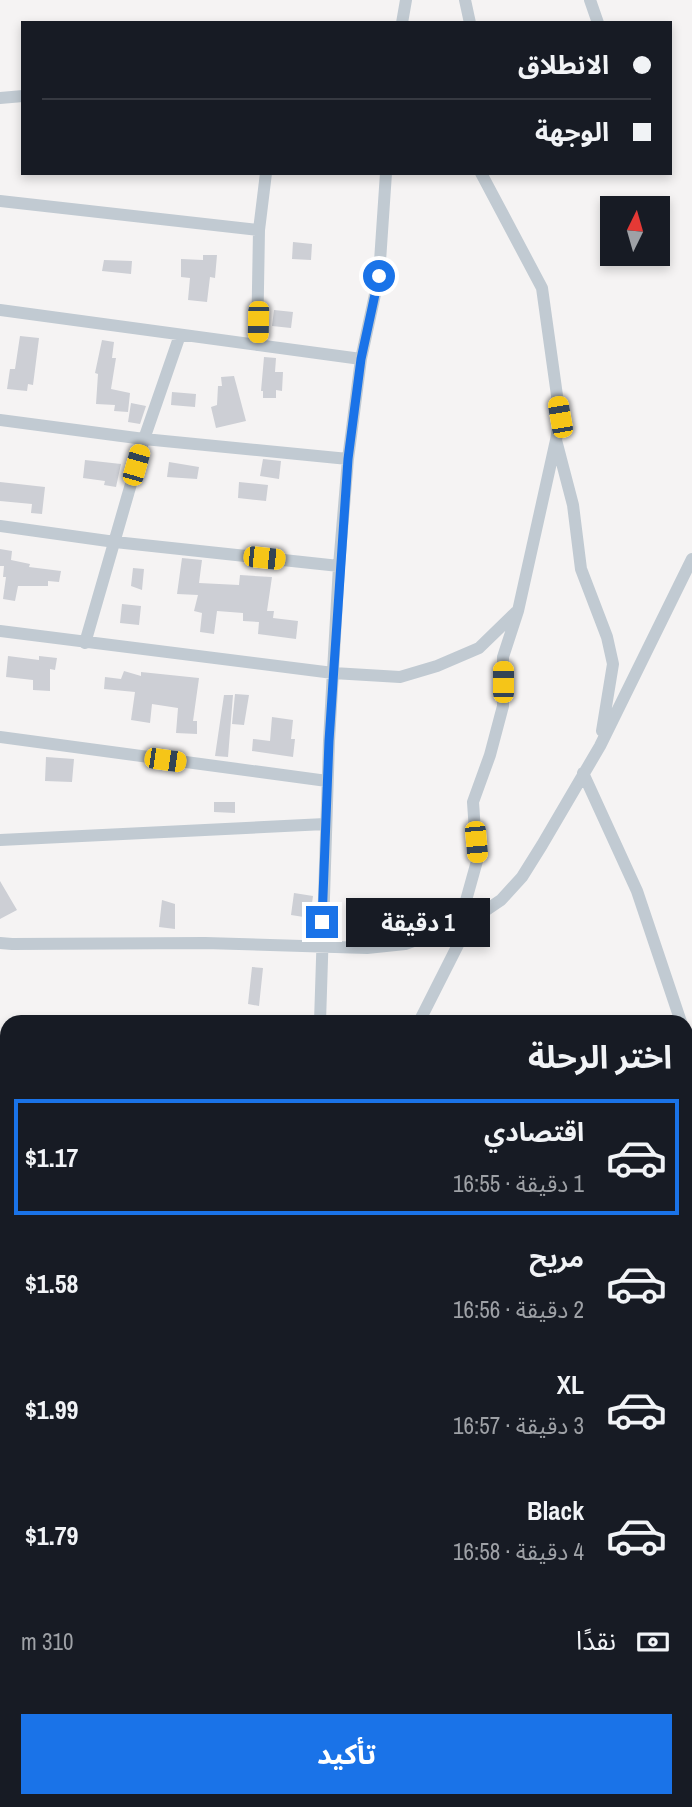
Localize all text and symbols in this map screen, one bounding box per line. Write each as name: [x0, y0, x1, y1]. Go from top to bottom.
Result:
text: الانطلاق: [518, 47, 609, 82]
text: الوجهة: [535, 114, 609, 149]
north arrow: [600, 196, 670, 266]
map controls: [600, 196, 670, 266]
route start: [363, 260, 395, 292]
car: [248, 301, 269, 343]
car: [547, 394, 574, 440]
car: [121, 442, 152, 488]
car: [243, 545, 286, 571]
car: [493, 661, 514, 703]
car: [143, 747, 188, 773]
car: [464, 820, 489, 864]
callout: 1 دقيقة: [346, 898, 490, 946]
route end: [306, 906, 338, 938]
text: 1 دقيقة: [381, 907, 455, 938]
text: اختر الرحلة: [528, 1035, 672, 1078]
text: اقتصادي: [484, 1114, 584, 1149]
icon: car: [605, 1126, 668, 1189]
text: $1.17: [25, 1140, 78, 1175]
text: 1 دقيقة · 16:55: [453, 1168, 584, 1199]
text: مريح: [529, 1240, 584, 1275]
icon: car: [605, 1252, 668, 1315]
text: $1.58: [25, 1266, 78, 1301]
text: 2 دقيقة · 16:56: [453, 1294, 584, 1325]
text: XL: [557, 1367, 584, 1402]
icon: car: [605, 1378, 668, 1441]
text: $1.99: [25, 1392, 78, 1427]
text: 3 دقيقة · 16:57: [453, 1410, 584, 1441]
text: Black: [527, 1493, 584, 1528]
icon: car: [605, 1504, 668, 1567]
text: $1.79: [25, 1518, 78, 1553]
text: 4 دقيقة · 16:58: [453, 1536, 584, 1567]
text: نقدًا: [576, 1623, 616, 1658]
icon: cash: [634, 1623, 672, 1661]
text: 310 m: [21, 1626, 73, 1657]
button: تأكيد: [21, 1714, 672, 1794]

